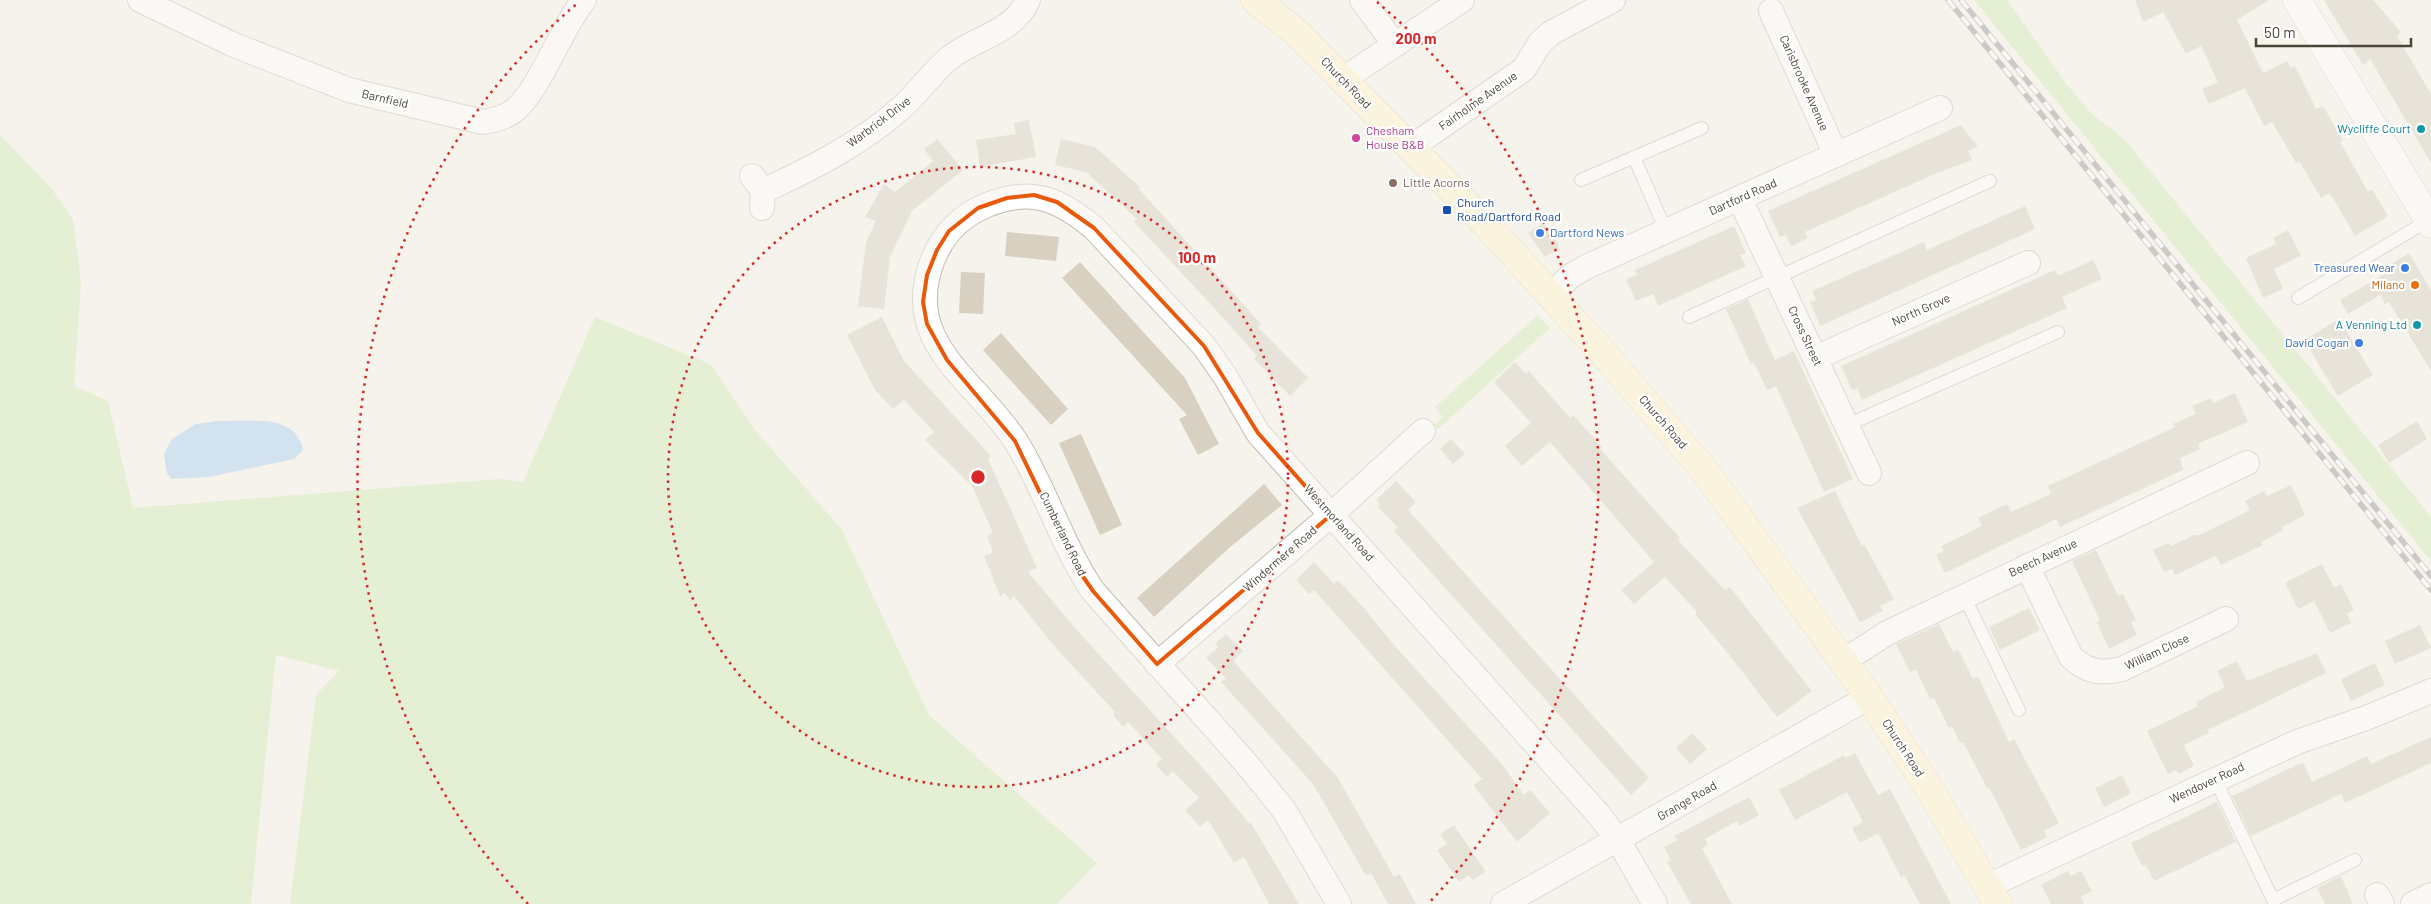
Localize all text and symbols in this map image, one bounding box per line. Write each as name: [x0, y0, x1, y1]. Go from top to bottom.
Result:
scale bar: [2256, 15, 2411, 47]
text: 50 m: [2264, 23, 2296, 41]
text: 200 m: [1395, 29, 1437, 47]
street label: Carisbrooke Avenue: [1778, 33, 1832, 133]
street label: Church Road: [1319, 54, 1375, 111]
street label: Fairholme Avenue: [1436, 68, 1519, 132]
street label: Barnfield: [361, 86, 410, 110]
street label: Warbrick Drive: [844, 93, 913, 150]
place label: Wycliffe Court: [2337, 121, 2411, 135]
place label: Chesham House B&B: [1366, 123, 1424, 151]
marker: Wycliffe Court: [2415, 123, 2427, 135]
marker: Chesham House B&B: [1350, 132, 1362, 144]
place label: Little Acorns: [1403, 175, 1470, 189]
street label: Dartford Road: [1707, 175, 1779, 217]
marker: Little Acorns: [1387, 177, 1399, 189]
place label: Church Road/Dartford Road: [1457, 195, 1561, 223]
marker: Church Road/Dartford Road: [1441, 204, 1453, 216]
place label: Dartford News: [1550, 225, 1625, 239]
marker: Dartford News: [1534, 227, 1546, 239]
text: 100 m: [1178, 248, 1216, 266]
place label: Treasured Wear: [2313, 260, 2396, 274]
marker: Treasured Wear: [2399, 262, 2411, 274]
place label: Milano: [2372, 277, 2405, 291]
marker: Milano: [2409, 279, 2421, 291]
street label: North Grove: [1889, 290, 1952, 328]
street label: Cross Street: [1786, 303, 1826, 368]
place label: A Venning Ltd: [2336, 317, 2407, 331]
marker: A Venning Ltd: [2411, 319, 2423, 331]
place label: David Cogan: [2285, 335, 2349, 349]
marker: David Cogan: [2353, 337, 2365, 349]
street label: Church Road: [1637, 392, 1691, 451]
centre of rings: [969, 468, 987, 486]
street label: Westmorland Road: [1302, 481, 1378, 563]
street label: Cumberland Road: [1038, 489, 1090, 578]
street label: Windermere Road: [1240, 522, 1319, 594]
street label: Beech Avenue: [2006, 535, 2079, 579]
street label: William Close: [2122, 630, 2191, 672]
street label: Church Road: [1880, 716, 1928, 779]
street label: Wendover Road: [2167, 759, 2246, 806]
street label: Grange Road: [1654, 778, 1719, 823]

